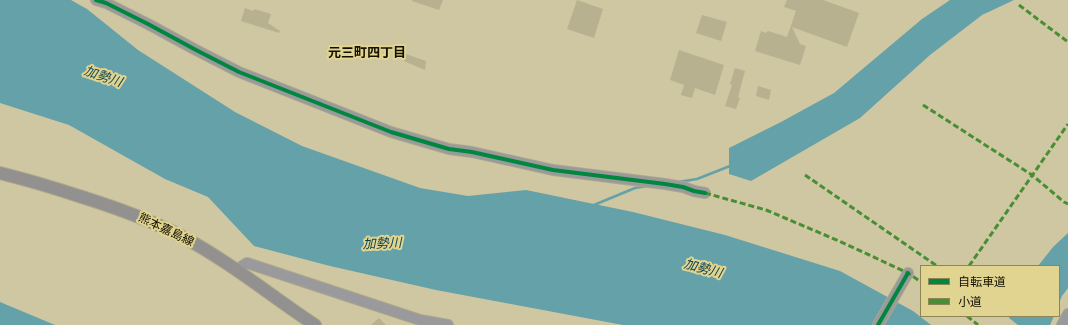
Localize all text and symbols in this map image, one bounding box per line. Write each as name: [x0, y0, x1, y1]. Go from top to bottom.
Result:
district label: 元三町四丁目: [328, 45, 406, 61]
water label: 加勢川: [82, 63, 124, 91]
street label: 熊本嘉島線: [136, 210, 196, 250]
water label: 加勢川: [362, 236, 402, 252]
water label: 加勢川: [682, 256, 724, 282]
legend: [920, 265, 1060, 317]
text: 自転車道: [958, 273, 1006, 290]
text: 小道: [958, 293, 982, 310]

